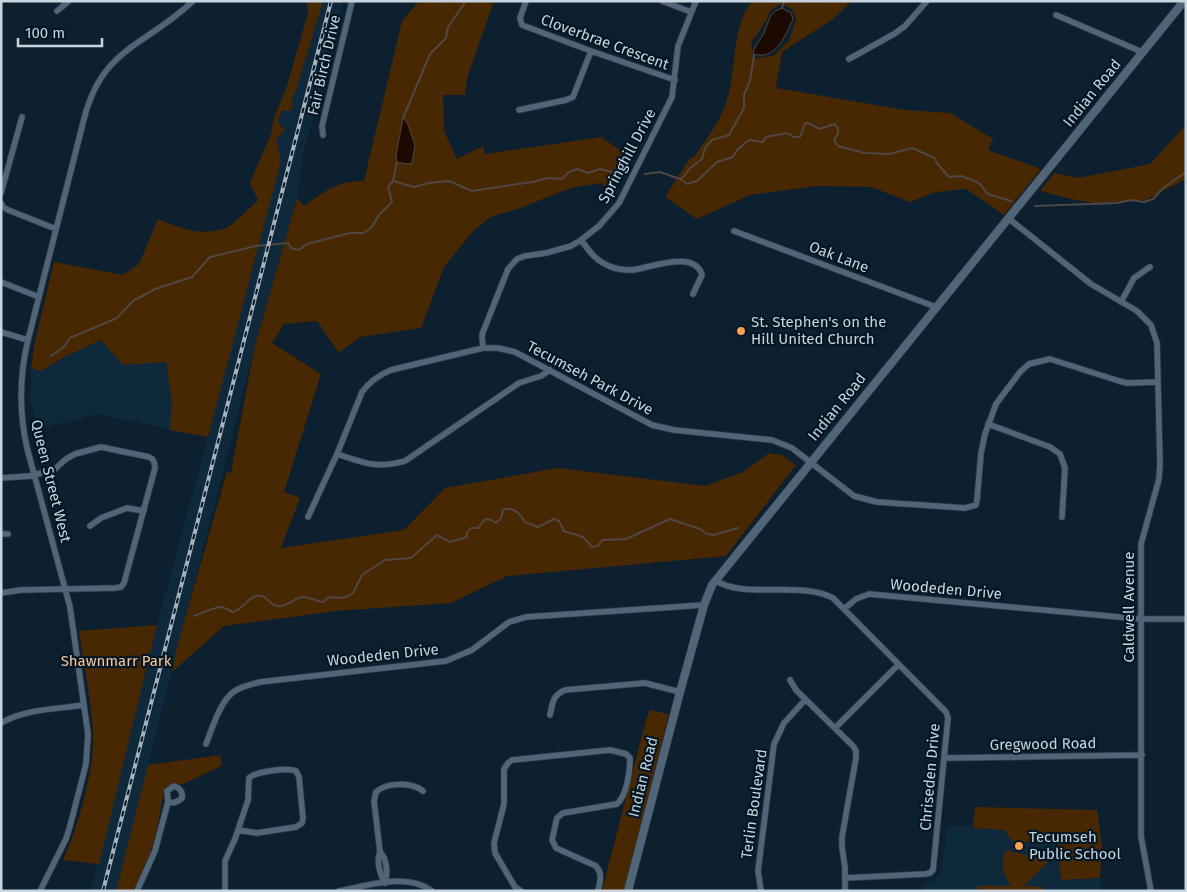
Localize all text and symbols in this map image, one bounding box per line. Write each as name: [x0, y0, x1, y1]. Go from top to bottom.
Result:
street label: Cloverbrae Crescent: [538, 10, 672, 74]
street label: Fair Birch Drive: [304, 13, 344, 117]
scale bar: [18, 15, 101, 47]
text: 100 m: [25, 24, 65, 42]
street label: Indian Road: [1059, 55, 1125, 131]
street label: Springhill Drive: [594, 106, 660, 206]
street label: Oak Lane: [807, 237, 871, 277]
place label: St. Stephen's on the Hill United Church: [751, 313, 886, 348]
marker: St. Stephen's on the Hill United Church: [735, 325, 747, 337]
street label: Tecumseh Park Drive: [524, 337, 656, 419]
street label: Indian Road: [804, 369, 870, 445]
street label: Queen Street West: [27, 418, 75, 545]
street label: Caldwell Avenue: [1120, 551, 1138, 663]
street label: Woodeden Drive: [889, 575, 1003, 603]
street label: Woodeden Drive: [326, 640, 440, 670]
park label: Shawnmarr Park: [61, 652, 172, 670]
street label: Chriseden Drive: [916, 723, 944, 831]
street label: Gregwood Road: [990, 734, 1096, 754]
street label: Indian Road: [624, 735, 662, 819]
street label: Terlin Boulevard: [737, 748, 771, 860]
place label: Tecumseh Public School: [1029, 828, 1121, 863]
marker: Tecumseh Public School: [1013, 840, 1025, 852]

